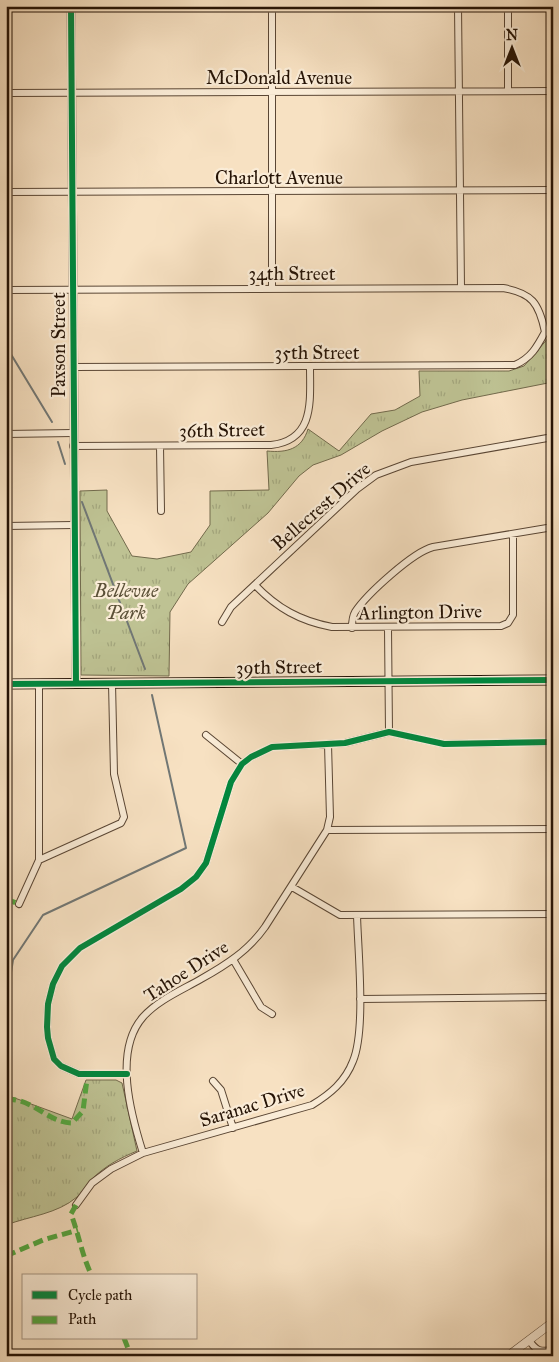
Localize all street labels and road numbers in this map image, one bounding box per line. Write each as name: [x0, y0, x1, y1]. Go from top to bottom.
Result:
street label: McDonald Avenue: [206, 66, 352, 89]
street label: Charlott Avenue: [215, 166, 343, 189]
street label: 34th Street: [249, 262, 336, 285]
street label: Paxson Street: [47, 292, 70, 398]
street label: 35th Street: [274, 341, 360, 364]
street label: 36th Street: [179, 418, 265, 442]
street label: Bellecrest Drive: [267, 457, 375, 555]
street label: Arlington Drive: [357, 599, 482, 626]
street label: 39th Street: [236, 655, 323, 679]
street label: Tahoe Drive: [139, 935, 233, 1007]
street label: Saranac Drive: [197, 1078, 307, 1132]

